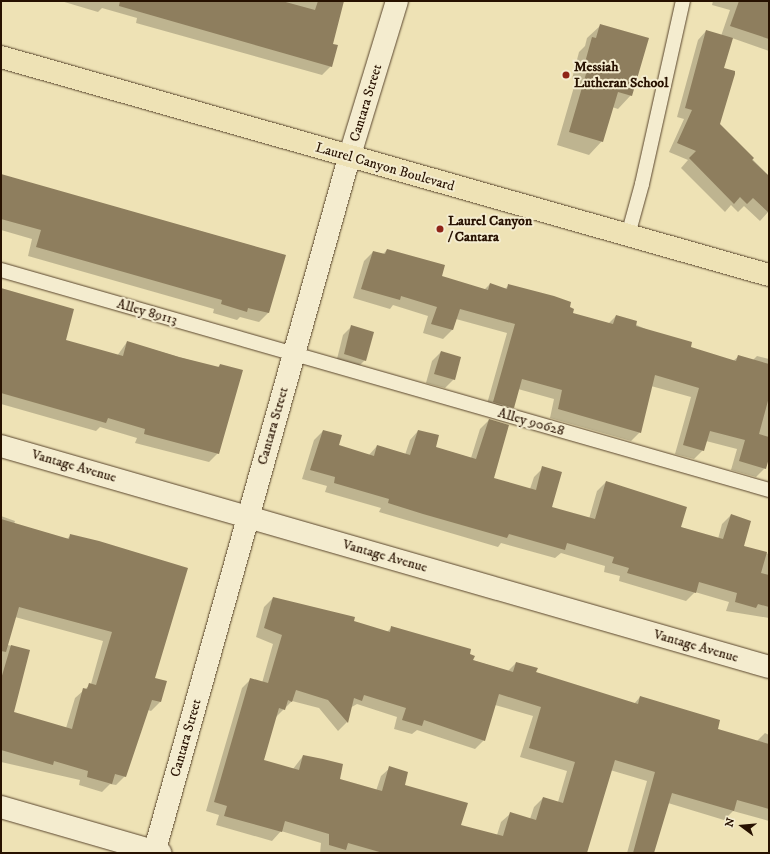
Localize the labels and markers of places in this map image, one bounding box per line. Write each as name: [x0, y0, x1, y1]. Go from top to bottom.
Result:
place label: Messiah Lutheran School: [574, 59, 668, 92]
marker: Messiah Lutheran School: [561, 70, 571, 80]
place label: Laurel Canyon / Cantara: [448, 213, 532, 246]
marker: Laurel Canyon / Cantara: [435, 224, 445, 234]

